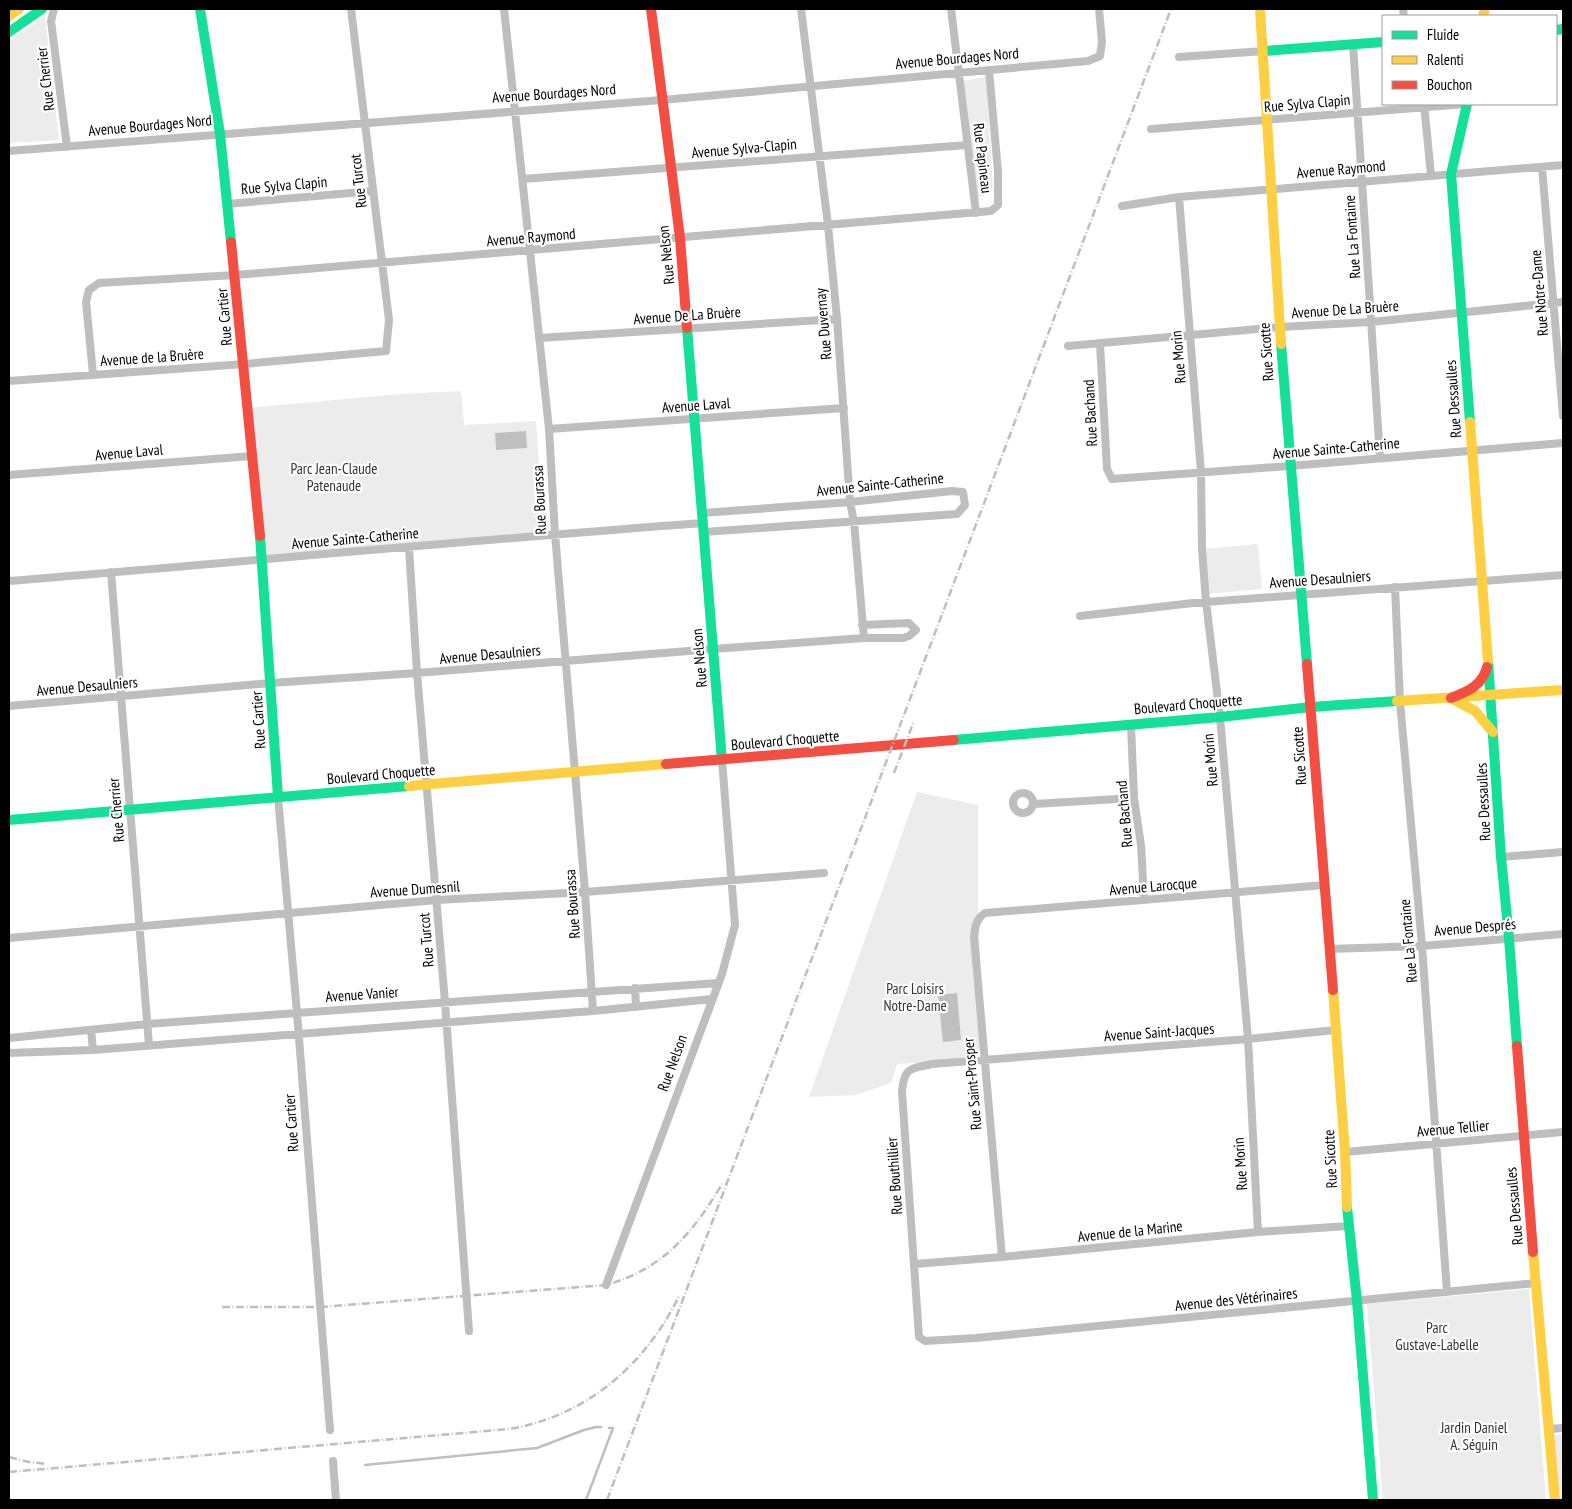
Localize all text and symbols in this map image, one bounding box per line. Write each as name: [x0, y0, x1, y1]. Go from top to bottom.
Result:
legend: [1382, 15, 1557, 105]
text: Fluide: [1427, 25, 1459, 44]
street label: Avenue Bourdages Nord: [894, 43, 1020, 73]
street label: Rue Cherrier: [32, 45, 58, 112]
text: Ralenti: [1427, 50, 1464, 69]
text: Bouchon: [1427, 75, 1472, 94]
street label: Avenue Bourdages Nord: [492, 79, 616, 107]
street label: Rue Sylva Clapin: [1263, 90, 1351, 116]
street label: Avenue Bourdages Nord: [87, 110, 213, 140]
street label: Rue Papineau: [969, 122, 997, 194]
street label: Avenue Sylva-Clapin: [691, 134, 797, 162]
street label: Rue Turcot: [345, 153, 371, 209]
street label: Avenue Raymond: [1296, 156, 1386, 182]
street label: Rue Sylva Clapin: [240, 172, 328, 198]
street label: Rue La Fontaine: [1340, 195, 1364, 279]
street label: Avenue Raymond: [486, 224, 576, 250]
street label: Rue Nelson: [653, 225, 679, 285]
street label: Rue Notre-Dame: [1526, 249, 1552, 337]
street label: Rue Cartier: [212, 286, 236, 347]
street label: Rue Duvernay: [810, 287, 836, 361]
street label: Avenue De La Bruère: [1291, 296, 1399, 322]
street label: Avenue De La Bruère: [633, 302, 741, 328]
street label: Rue Sicotte: [1254, 322, 1278, 382]
street label: Rue Morin: [1166, 330, 1190, 384]
street label: Avenue de la Bruère: [100, 344, 204, 370]
street label: Rue Dessaulles: [1441, 359, 1465, 439]
street label: Rue Bachand: [1079, 379, 1101, 447]
street label: Avenue Laval: [661, 393, 731, 417]
street label: Avenue Sainte-Catherine: [1272, 433, 1400, 463]
street label: Avenue Laval: [94, 440, 164, 464]
park label: Parc Jean-Claude Patenaude: [290, 459, 378, 495]
street label: Rue Bourassa: [528, 465, 550, 535]
street label: Avenue Sainte-Catherine: [816, 468, 944, 500]
street label: Avenue Sainte-Catherine: [291, 523, 419, 553]
street label: Avenue Desaulniers: [1269, 566, 1371, 592]
street label: Rue Nelson: [687, 628, 711, 688]
street label: Avenue Desaulniers: [439, 640, 541, 668]
street label: Avenue Desaulniers: [36, 672, 138, 700]
street label: Rue Cartier: [246, 690, 269, 750]
street label: Boulevard Choquette: [1133, 690, 1243, 718]
street label: Boulevard Choquette: [730, 726, 840, 754]
street label: Rue Sicotte: [1287, 726, 1311, 786]
street label: Rue Morin: [1198, 733, 1222, 787]
street label: Boulevard Choquette: [326, 760, 436, 788]
street label: Rue Dessaulles: [1471, 763, 1495, 841]
street label: Rue Cherrier: [104, 776, 128, 843]
street label: Rue Bachand: [1112, 780, 1136, 848]
street label: Rue Bourassa: [560, 869, 584, 939]
street label: Avenue Larocque: [1108, 873, 1198, 899]
street label: Avenue Dumesnil: [370, 876, 461, 902]
street label: Rue La Fontaine: [1395, 898, 1421, 984]
street label: Rue Turcot: [414, 912, 438, 968]
street label: Avenue Després: [1433, 914, 1517, 940]
park label: Parc Loisirs Notre-Dame: [883, 979, 947, 1015]
street label: Avenue Vanier: [325, 982, 400, 1006]
street label: Avenue Saint-Jacques: [1103, 1019, 1215, 1045]
street label: Rue Nelson: [653, 1032, 691, 1094]
street label: Rue Saint-Prosper: [958, 1036, 985, 1131]
street label: Rue Cartier: [279, 1093, 302, 1153]
street label: Avenue Tellier: [1416, 1115, 1491, 1141]
street label: Rue Sicotte: [1319, 1129, 1341, 1189]
street label: Rue Bouthillier: [882, 1136, 906, 1215]
street label: Rue Morin: [1229, 1137, 1251, 1191]
street label: Rue Dessaulles: [1501, 1166, 1527, 1246]
street label: Avenue de la Marine: [1077, 1216, 1183, 1246]
street label: Avenue des Vétérinaires: [1174, 1283, 1298, 1315]
park label: Parc Gustave-Labelle: [1395, 1318, 1479, 1354]
park label: Jardin Daniel A. Séguin: [1440, 1418, 1508, 1454]

